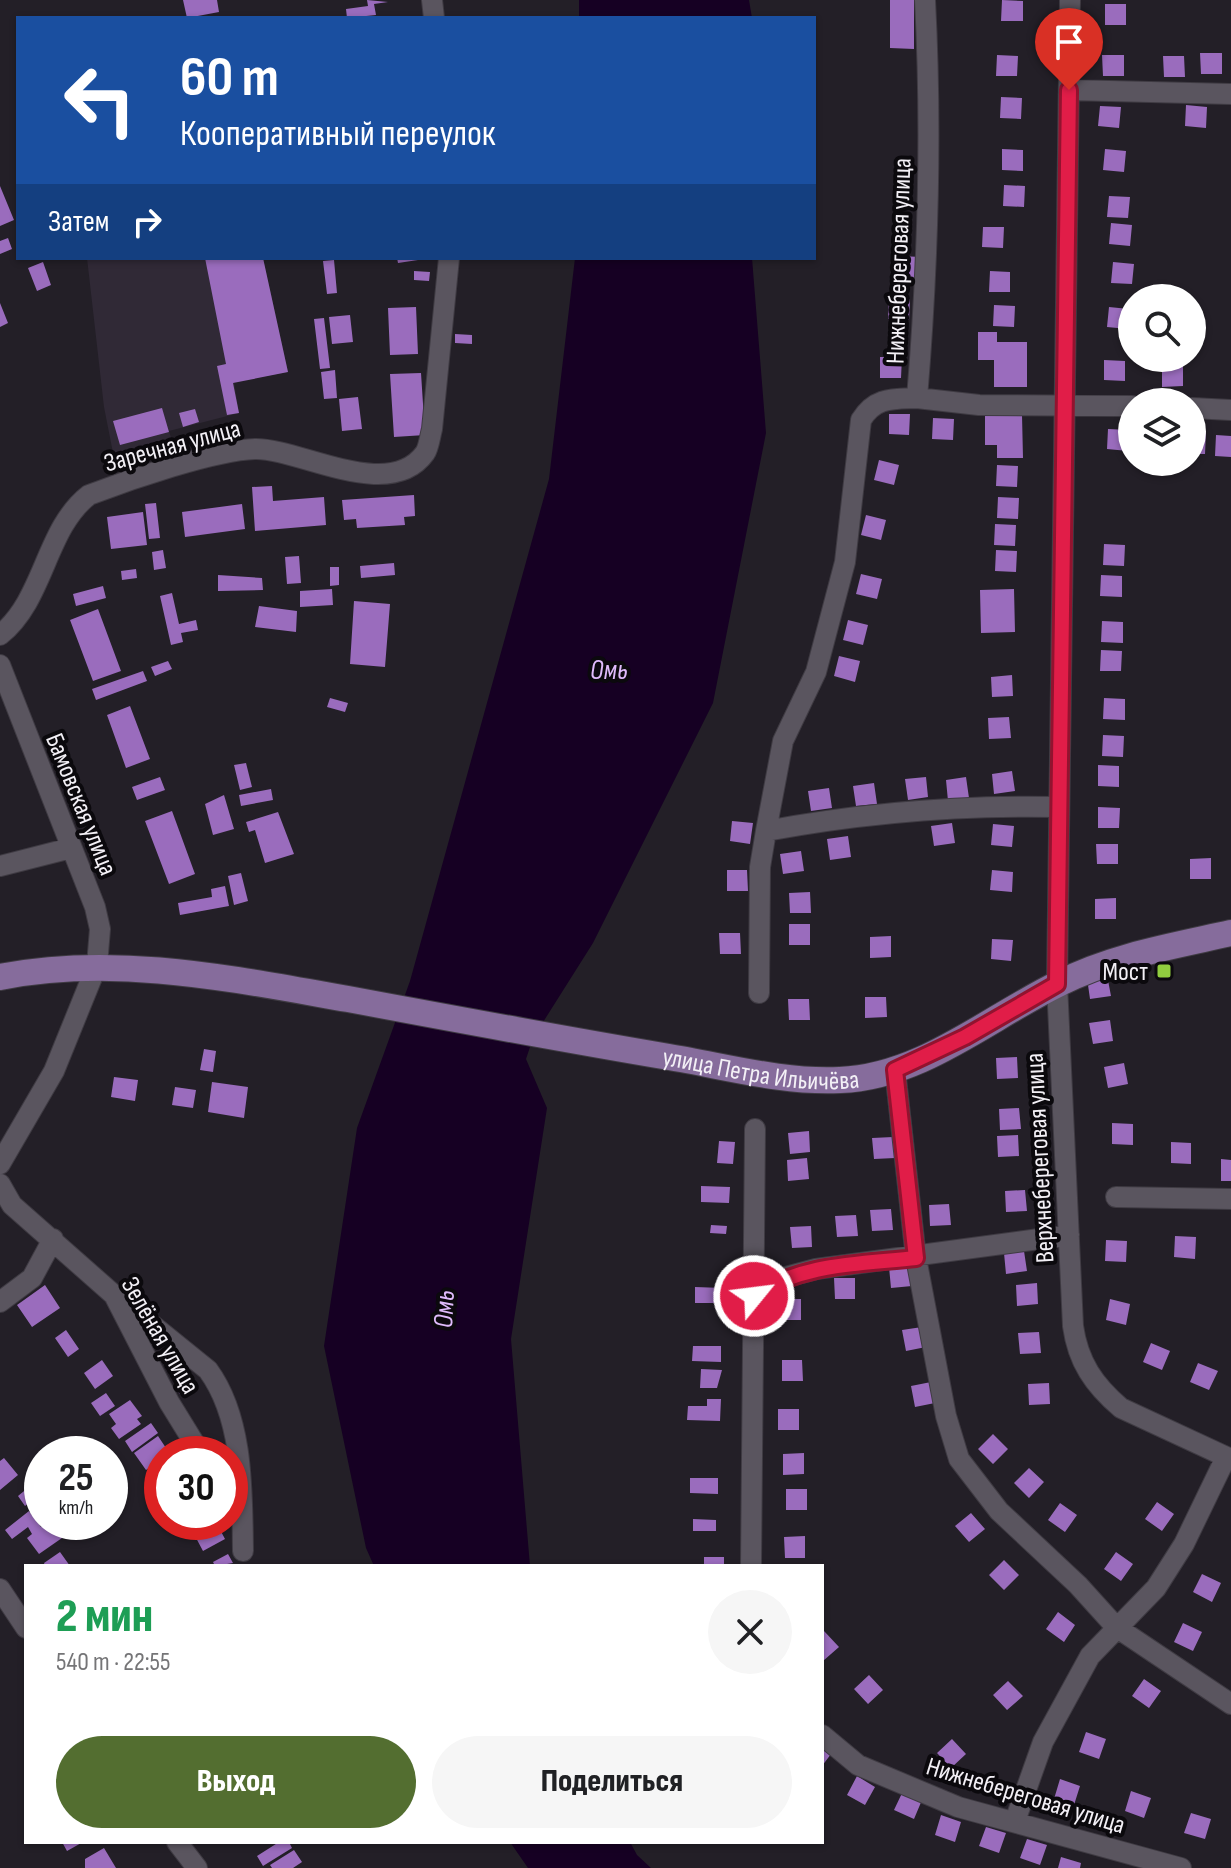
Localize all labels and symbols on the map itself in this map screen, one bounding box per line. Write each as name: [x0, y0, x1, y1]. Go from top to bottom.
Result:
pin: [1035, 8, 1103, 90]
street label: Нижнебереговая улица: [880, 157, 919, 365]
street label: Заречная улица: [101, 413, 244, 480]
water label: Омь: [590, 654, 628, 687]
street label: Бамовская улица: [38, 729, 123, 880]
place label: Мост: [1103, 957, 1148, 988]
marker: Мост: [1155, 962, 1173, 980]
street label: улица Петра Ильичёва: [660, 1042, 861, 1097]
street label: Верхнебереговая улица: [1020, 1052, 1061, 1264]
position arrow: [712, 1254, 796, 1338]
street label: Зелёная улица: [114, 1272, 206, 1400]
water label: Омь: [427, 1289, 462, 1329]
speed limit sign: 30: [144, 1436, 248, 1540]
street label: Нижнебереговая улица: [922, 1751, 1129, 1841]

